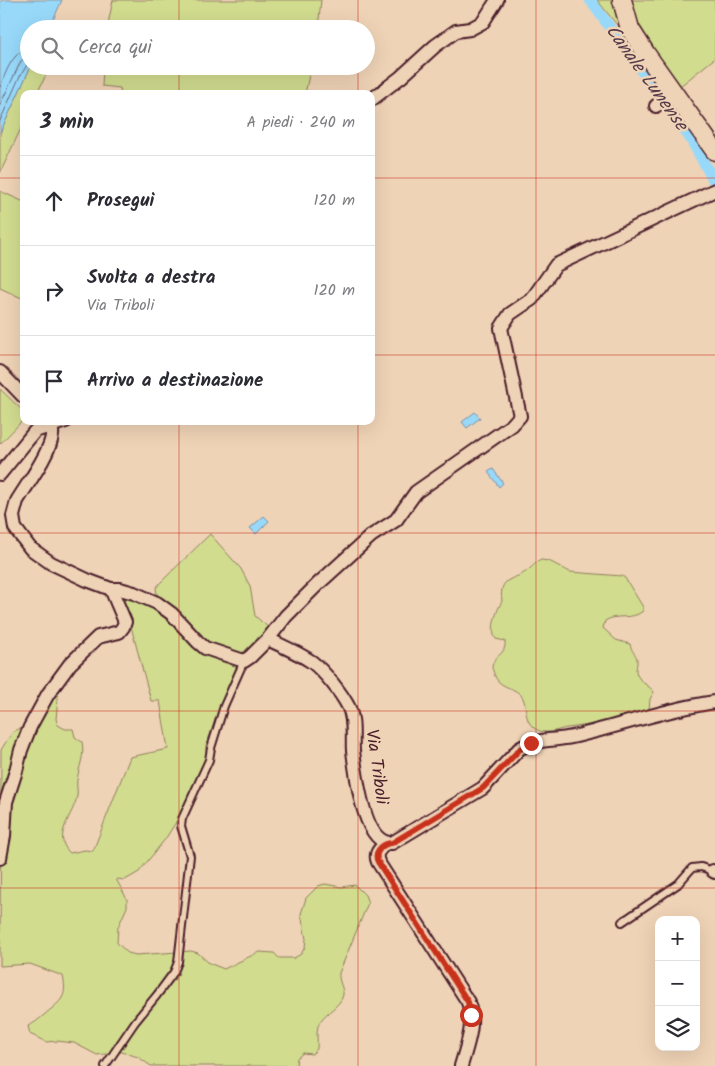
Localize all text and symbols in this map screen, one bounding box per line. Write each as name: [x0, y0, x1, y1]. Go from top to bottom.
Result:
water label: Canale Lunense: [597, 19, 696, 139]
search box: [20, 20, 375, 75]
text: Cerca qui: [78, 33, 152, 63]
icon: search: [38, 34, 66, 62]
text: 3 min: [40, 106, 94, 139]
text: A piedi · 240 m: [247, 110, 355, 135]
text: Prosegui: [87, 186, 154, 216]
icon: ahead: [40, 187, 68, 215]
text: 120 m: [314, 188, 355, 213]
text: Svolta a destra: [87, 263, 215, 293]
icon: right: [40, 277, 68, 305]
text: 120 m: [314, 278, 355, 303]
text: Via Triboli: [87, 293, 154, 318]
text: Arrivo a destinazione: [87, 366, 263, 396]
icon: arrive: [40, 367, 68, 395]
street label: Via Triboli: [356, 727, 396, 807]
route end: [520, 732, 543, 755]
map controls: [655, 916, 700, 1051]
button: +: [655, 916, 700, 961]
button: −: [655, 961, 700, 1006]
route start: [460, 1004, 483, 1027]
button: layers: [655, 1006, 700, 1051]

